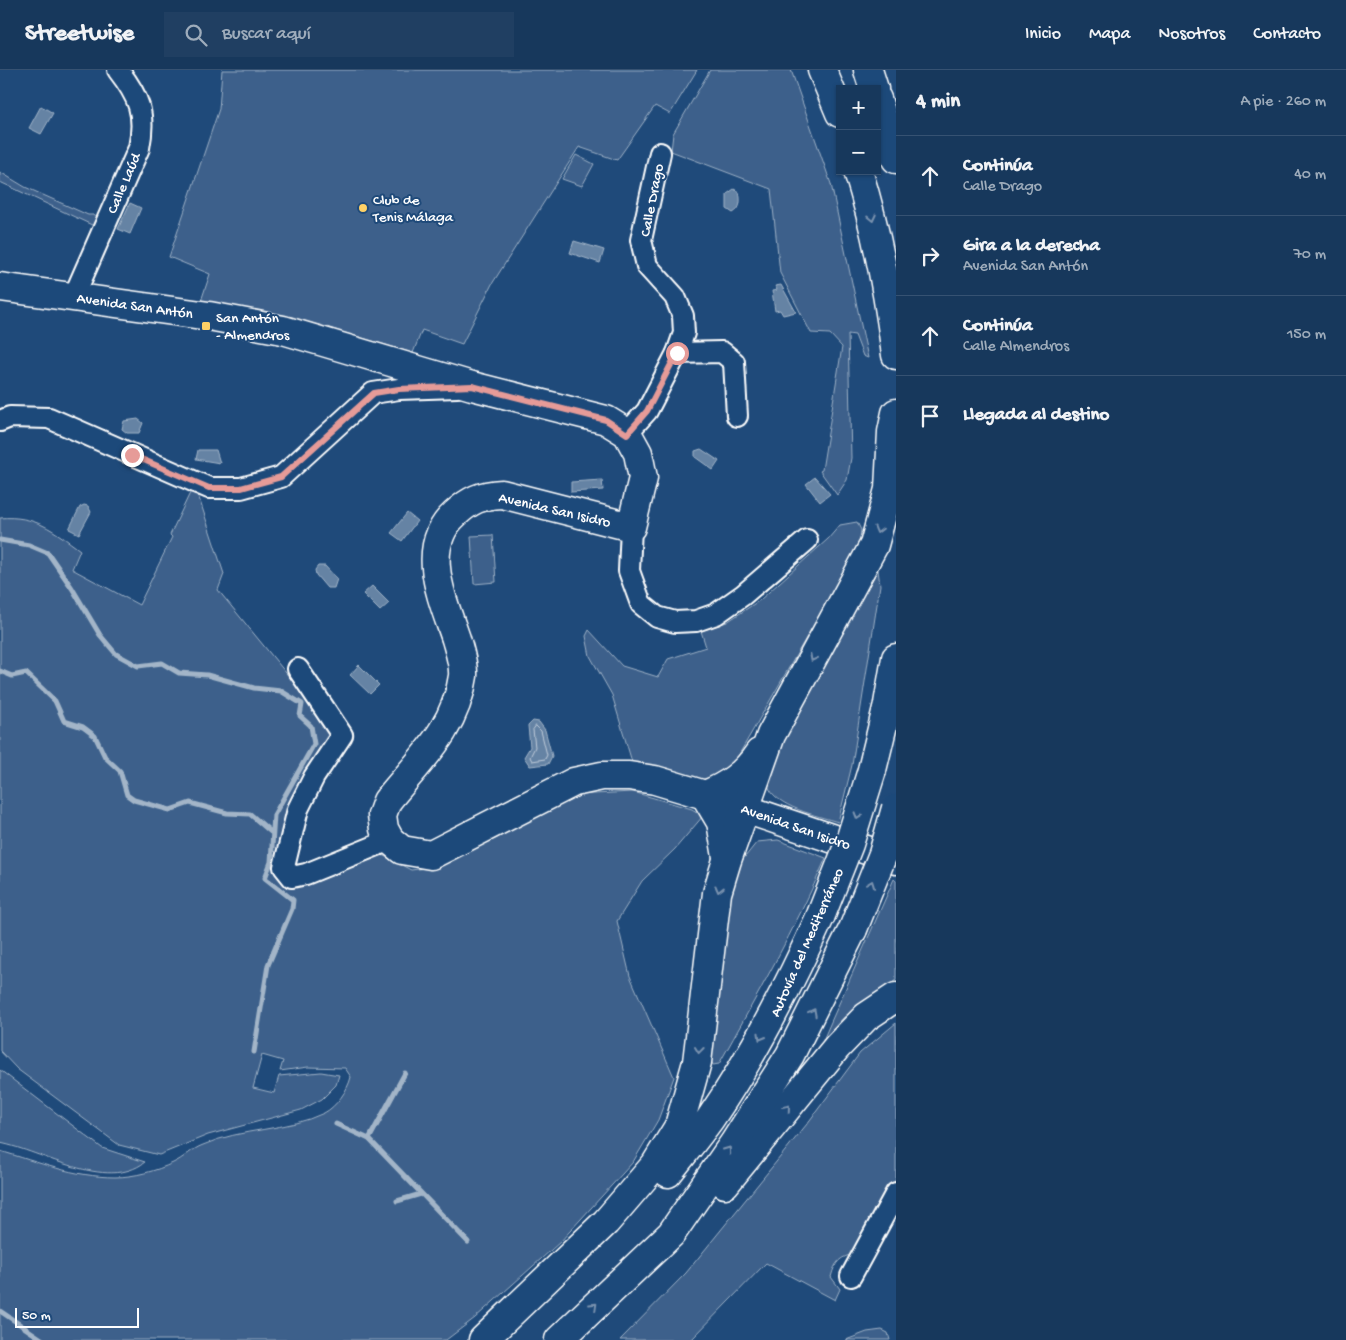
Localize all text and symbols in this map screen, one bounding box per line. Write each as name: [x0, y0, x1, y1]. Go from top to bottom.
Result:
search box: [164, 12, 514, 57]
text: Streetwise: [25, 20, 134, 49]
icon: search: [182, 21, 210, 49]
text: Buscar aquí: [222, 23, 311, 46]
text: Inicio: [1025, 24, 1061, 45]
text: Mapa: [1089, 24, 1130, 45]
text: Nosotros: [1158, 24, 1225, 45]
text: Contacto: [1253, 24, 1321, 45]
map controls: [836, 85, 881, 175]
button: +: [836, 85, 881, 130]
text: 4 min: [916, 90, 960, 115]
text: A pie · 260 m: [1240, 93, 1326, 112]
button: −: [836, 130, 881, 175]
street label: Calle Laúd: [104, 150, 146, 217]
text: Continúa: [963, 155, 1033, 178]
street label: Calle Drago: [637, 162, 669, 238]
icon: ahead: [916, 162, 944, 190]
text: 40 m: [1294, 166, 1326, 185]
text: Calle Drago: [963, 178, 1042, 197]
place label: Club de Tenis Málaga: [372, 192, 454, 227]
marker: Club de Tenis Málaga: [357, 202, 369, 214]
one-way arrow: [866, 214, 877, 223]
text: Gira a la derecha: [963, 235, 1100, 258]
icon: right: [916, 242, 944, 270]
text: 70 m: [1293, 246, 1326, 265]
text: Avenida San Antón: [963, 258, 1088, 277]
street label: Avenida San Antón: [75, 290, 194, 324]
place label: San Antón - Almendros: [216, 310, 290, 345]
text: Continúa: [963, 315, 1033, 338]
marker: San Antón - Almendros: [200, 320, 212, 332]
icon: ahead: [916, 322, 944, 350]
text: 150 m: [1287, 326, 1326, 345]
text: Calle Almendros: [963, 338, 1069, 357]
route start: [666, 342, 689, 365]
icon: arrive: [916, 402, 944, 430]
text: Llegada al destino: [963, 404, 1109, 427]
route end: [121, 444, 144, 467]
street label: Avenida San Isidro: [497, 489, 613, 533]
one-way arrow: [873, 526, 883, 534]
one-way arrow: [809, 653, 819, 662]
street label: Avenida San Isidro: [738, 801, 853, 855]
one-way arrow: [853, 811, 863, 820]
street label: Autovía del Mediterráneo: [767, 866, 849, 1020]
one-way arrow: [865, 880, 875, 889]
one-way arrow: [714, 884, 725, 893]
one-way arrow: [807, 1008, 817, 1017]
one-way arrow: [757, 1032, 767, 1041]
one-way arrow: [694, 1046, 705, 1054]
one-way arrow: [781, 1105, 790, 1114]
one-way arrow: [722, 1147, 731, 1156]
one-way arrow: [588, 1303, 597, 1312]
scale bar: [15, 1305, 139, 1328]
text: 50 m: [22, 1308, 51, 1325]

